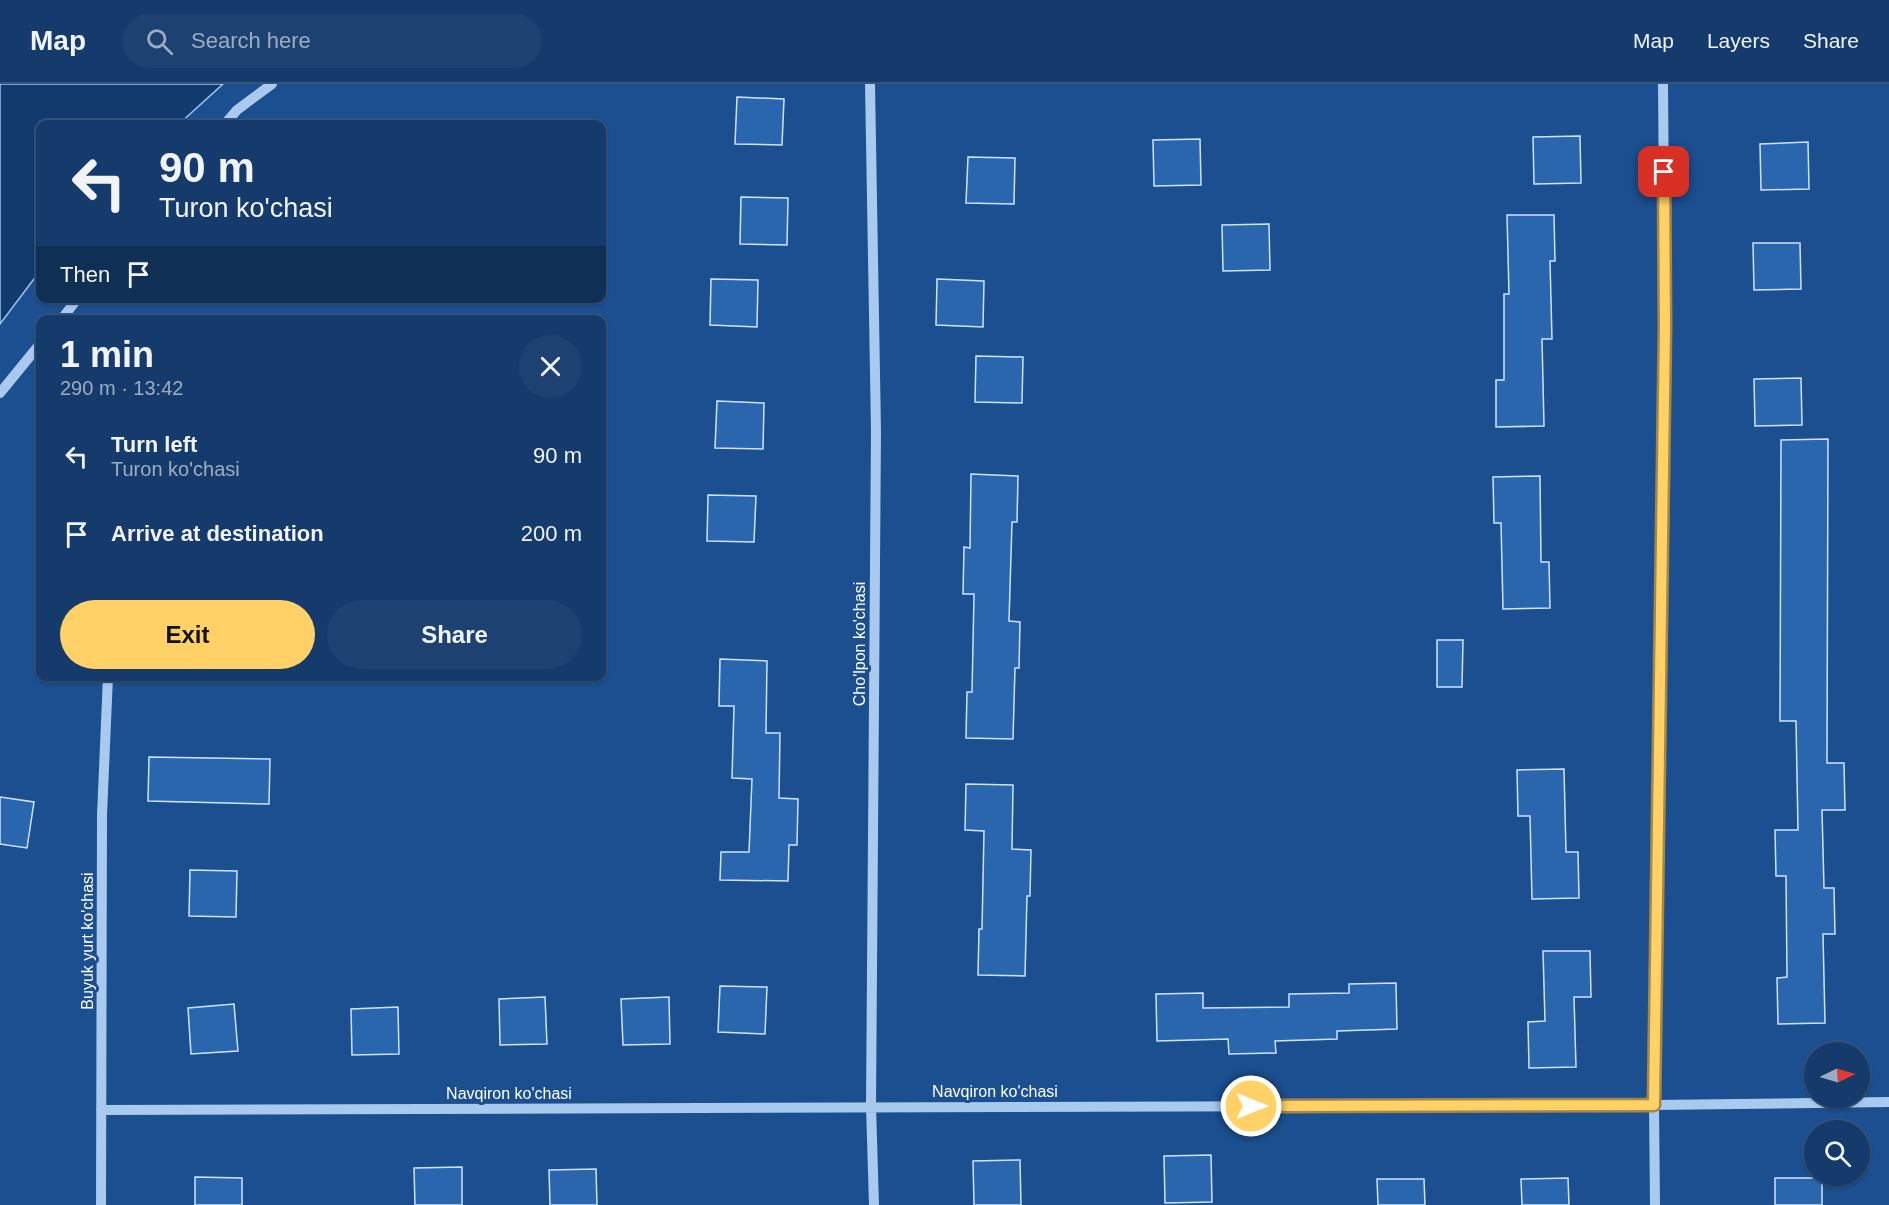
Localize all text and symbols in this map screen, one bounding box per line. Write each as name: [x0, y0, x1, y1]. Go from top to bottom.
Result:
search box: [122, 14, 542, 68]
text: Map: [30, 25, 86, 56]
icon: search: [143, 25, 176, 58]
text: Search here: [191, 28, 311, 53]
text: Map: [1633, 29, 1674, 52]
text: Layers: [1707, 29, 1770, 52]
text: Share: [1803, 29, 1859, 52]
icon: left: [60, 144, 138, 222]
text: 90 m: [159, 144, 255, 191]
pin: [1638, 146, 1689, 197]
icon: arrive: [1647, 155, 1680, 188]
text: Turon ko'chasi: [159, 193, 333, 223]
icon: arrive: [122, 258, 155, 291]
text: Then: [60, 262, 110, 287]
text: 1 min: [60, 334, 154, 375]
button: close: [519, 335, 582, 398]
text: 290 m · 13:42: [60, 377, 183, 399]
text: Turn left: [111, 432, 197, 457]
icon: left: [60, 440, 93, 473]
text: 90 m: [533, 443, 582, 468]
text: Turon ko'chasi: [111, 458, 240, 480]
icon: arrive: [60, 518, 93, 551]
text: Arrive at destination: [111, 521, 324, 546]
text: 200 m: [521, 521, 582, 546]
street label: Cho'lpon ko'chasi: [851, 582, 868, 706]
button: Exit: [60, 600, 315, 669]
button: Share: [327, 600, 582, 669]
street label: Buyuk yurt ko'chasi: [79, 872, 96, 1010]
north arrow: [1804, 1042, 1870, 1108]
map controls: [1804, 1042, 1870, 1186]
position arrow: [1219, 1074, 1283, 1138]
street label: Navqiron ko'chasi: [932, 1083, 1058, 1100]
street label: Navqiron ko'chasi: [446, 1085, 572, 1102]
button: search: [1804, 1120, 1870, 1186]

